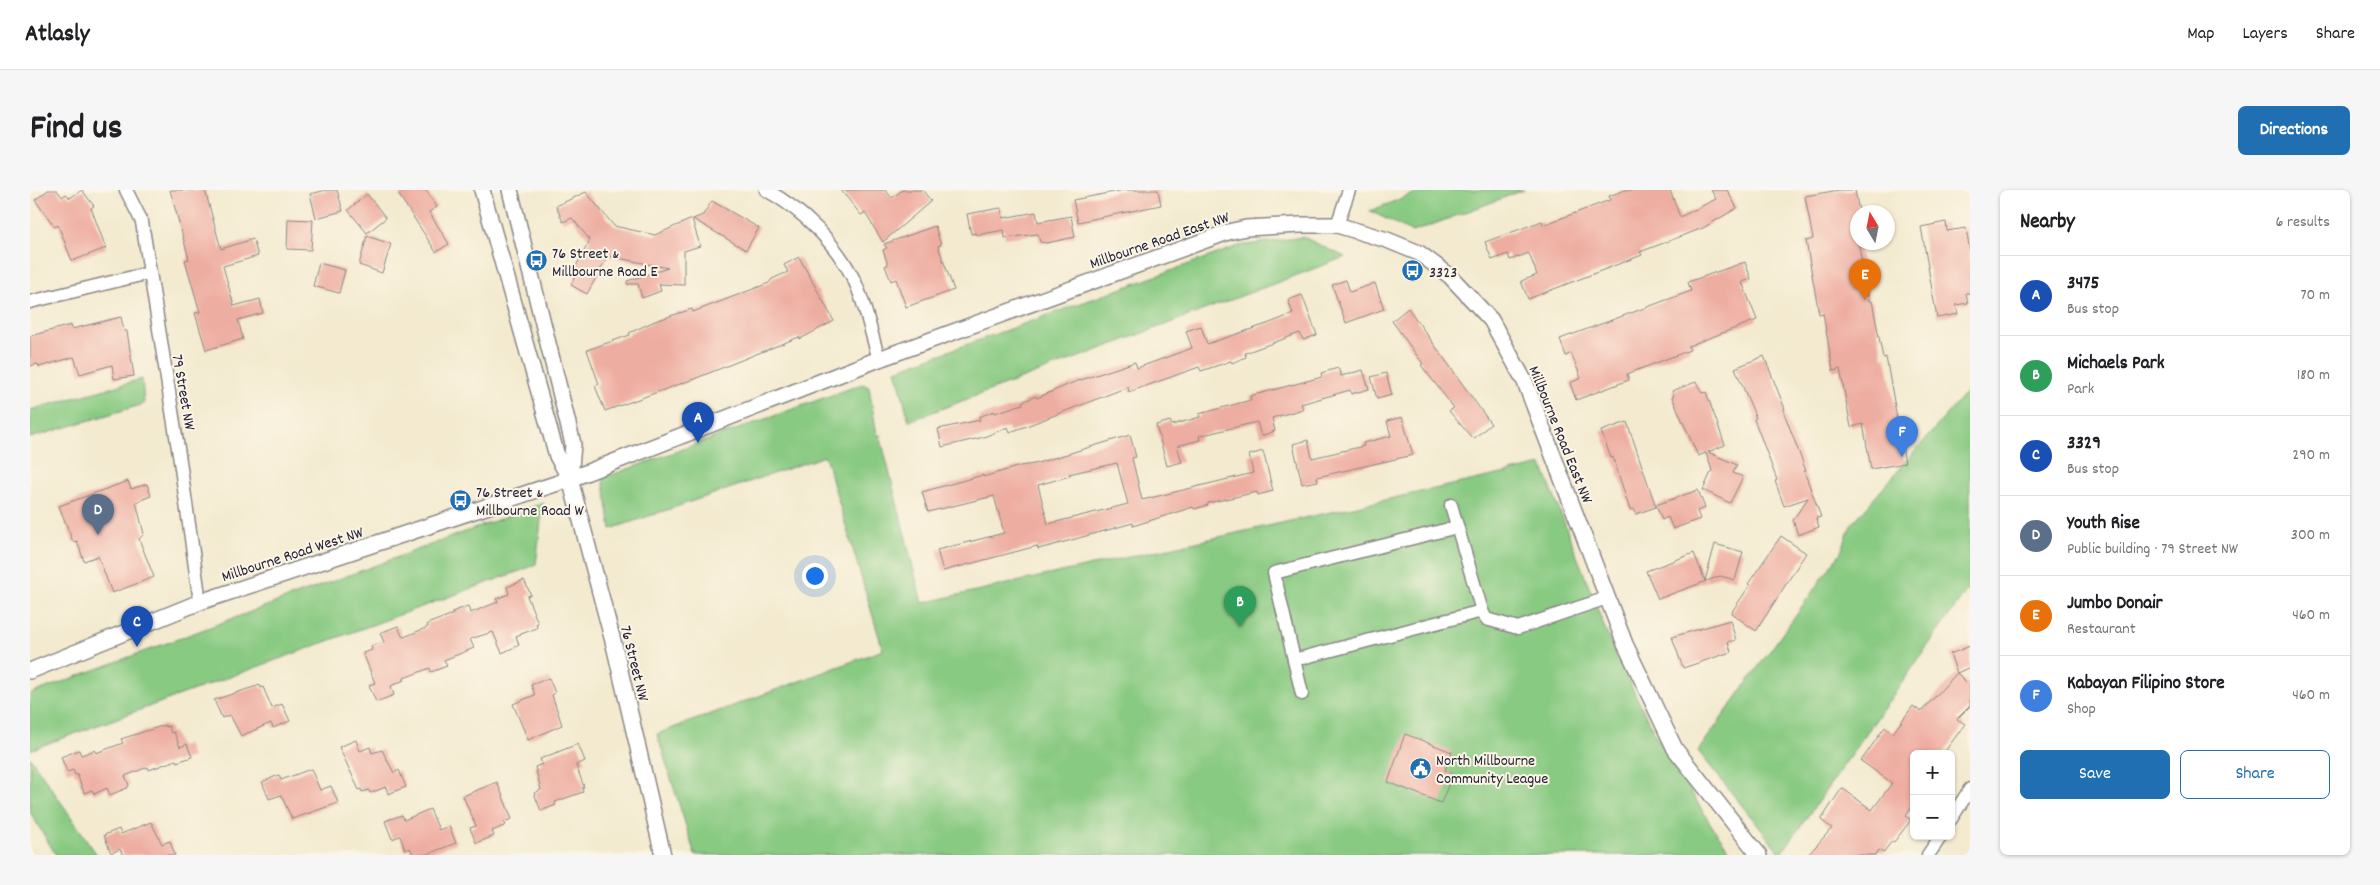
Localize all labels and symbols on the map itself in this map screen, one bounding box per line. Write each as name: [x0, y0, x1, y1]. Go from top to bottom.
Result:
north arrow: [1850, 205, 1895, 250]
street label: Millbourne Road East NW: [1087, 206, 1234, 276]
place label: 76 Street & Millbourne Road E: [552, 243, 658, 284]
bus stop icon: 76 Street & Millbourne Road E: [524, 249, 548, 273]
bus stop icon: 3323: [1401, 259, 1425, 283]
pin: E: [1849, 259, 1881, 300]
place label: 3323: [1429, 262, 1457, 285]
street label: 79 Street NW: [165, 353, 201, 433]
street label: Millbourne Road East NW: [1522, 363, 1598, 508]
pin: A: [682, 402, 714, 443]
pin: F: [1886, 416, 1918, 457]
place label: 76 Street & Millbourne Road W: [476, 482, 584, 523]
bus stop icon: 76 Street & Millbourne Road W: [448, 488, 472, 512]
pin: D: [82, 494, 114, 535]
street label: Millbourne Road West NW: [219, 521, 368, 589]
your location: [802, 563, 828, 589]
pin: B: [1224, 586, 1256, 627]
pin: C: [121, 606, 153, 647]
street label: 76 Street NW: [613, 623, 654, 705]
place label: North Millbourne Community League: [1436, 750, 1548, 791]
public building icon: North Millbourne Community League: [1408, 756, 1432, 780]

